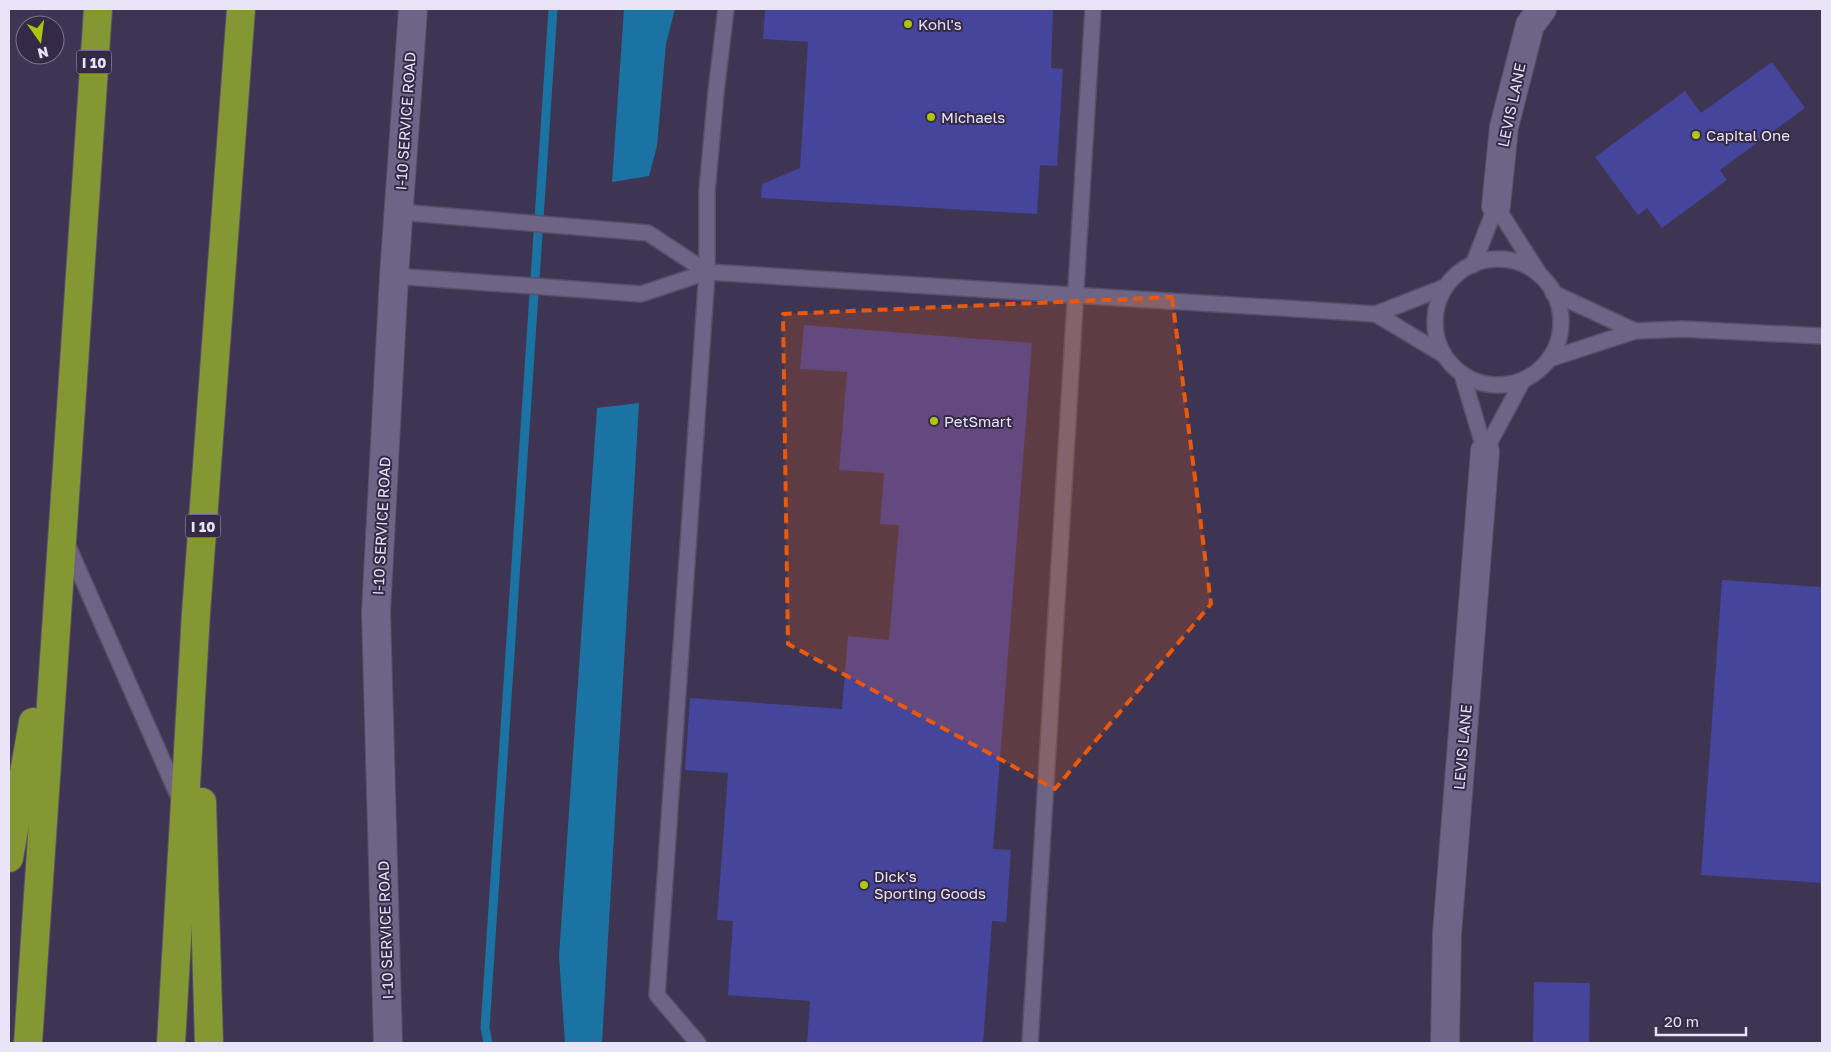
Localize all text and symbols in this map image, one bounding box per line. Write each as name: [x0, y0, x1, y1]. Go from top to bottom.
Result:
north arrow: [15, 15, 65, 65]
place label: Kohl's: [918, 15, 962, 33]
marker: Kohl's: [902, 18, 914, 30]
text: N: [36, 44, 50, 63]
road number: I 10: [76, 51, 112, 74]
street label: I-10 SERVICE ROAD: [391, 51, 419, 191]
street label: LEVIS LANE: [1493, 61, 1529, 149]
place label: Michaels: [941, 108, 1005, 126]
marker: Michaels: [925, 111, 937, 123]
place label: Capital One: [1706, 126, 1790, 144]
marker: Capital One: [1690, 129, 1702, 141]
place label: PetSmart: [944, 412, 1012, 430]
marker: PetSmart: [928, 415, 940, 427]
street label: I-10 SERVICE ROAD: [368, 456, 394, 596]
road number: I 10: [186, 514, 220, 538]
street label: LEVIS LANE: [1449, 704, 1475, 790]
street label: I-10 SERVICE ROAD: [374, 860, 396, 1000]
place label: Dick's Sporting Goods: [874, 867, 986, 902]
marker: Dick's Sporting Goods: [858, 879, 870, 891]
scale bar: [1656, 1004, 1746, 1036]
text: 20 m: [1664, 1012, 1699, 1030]

